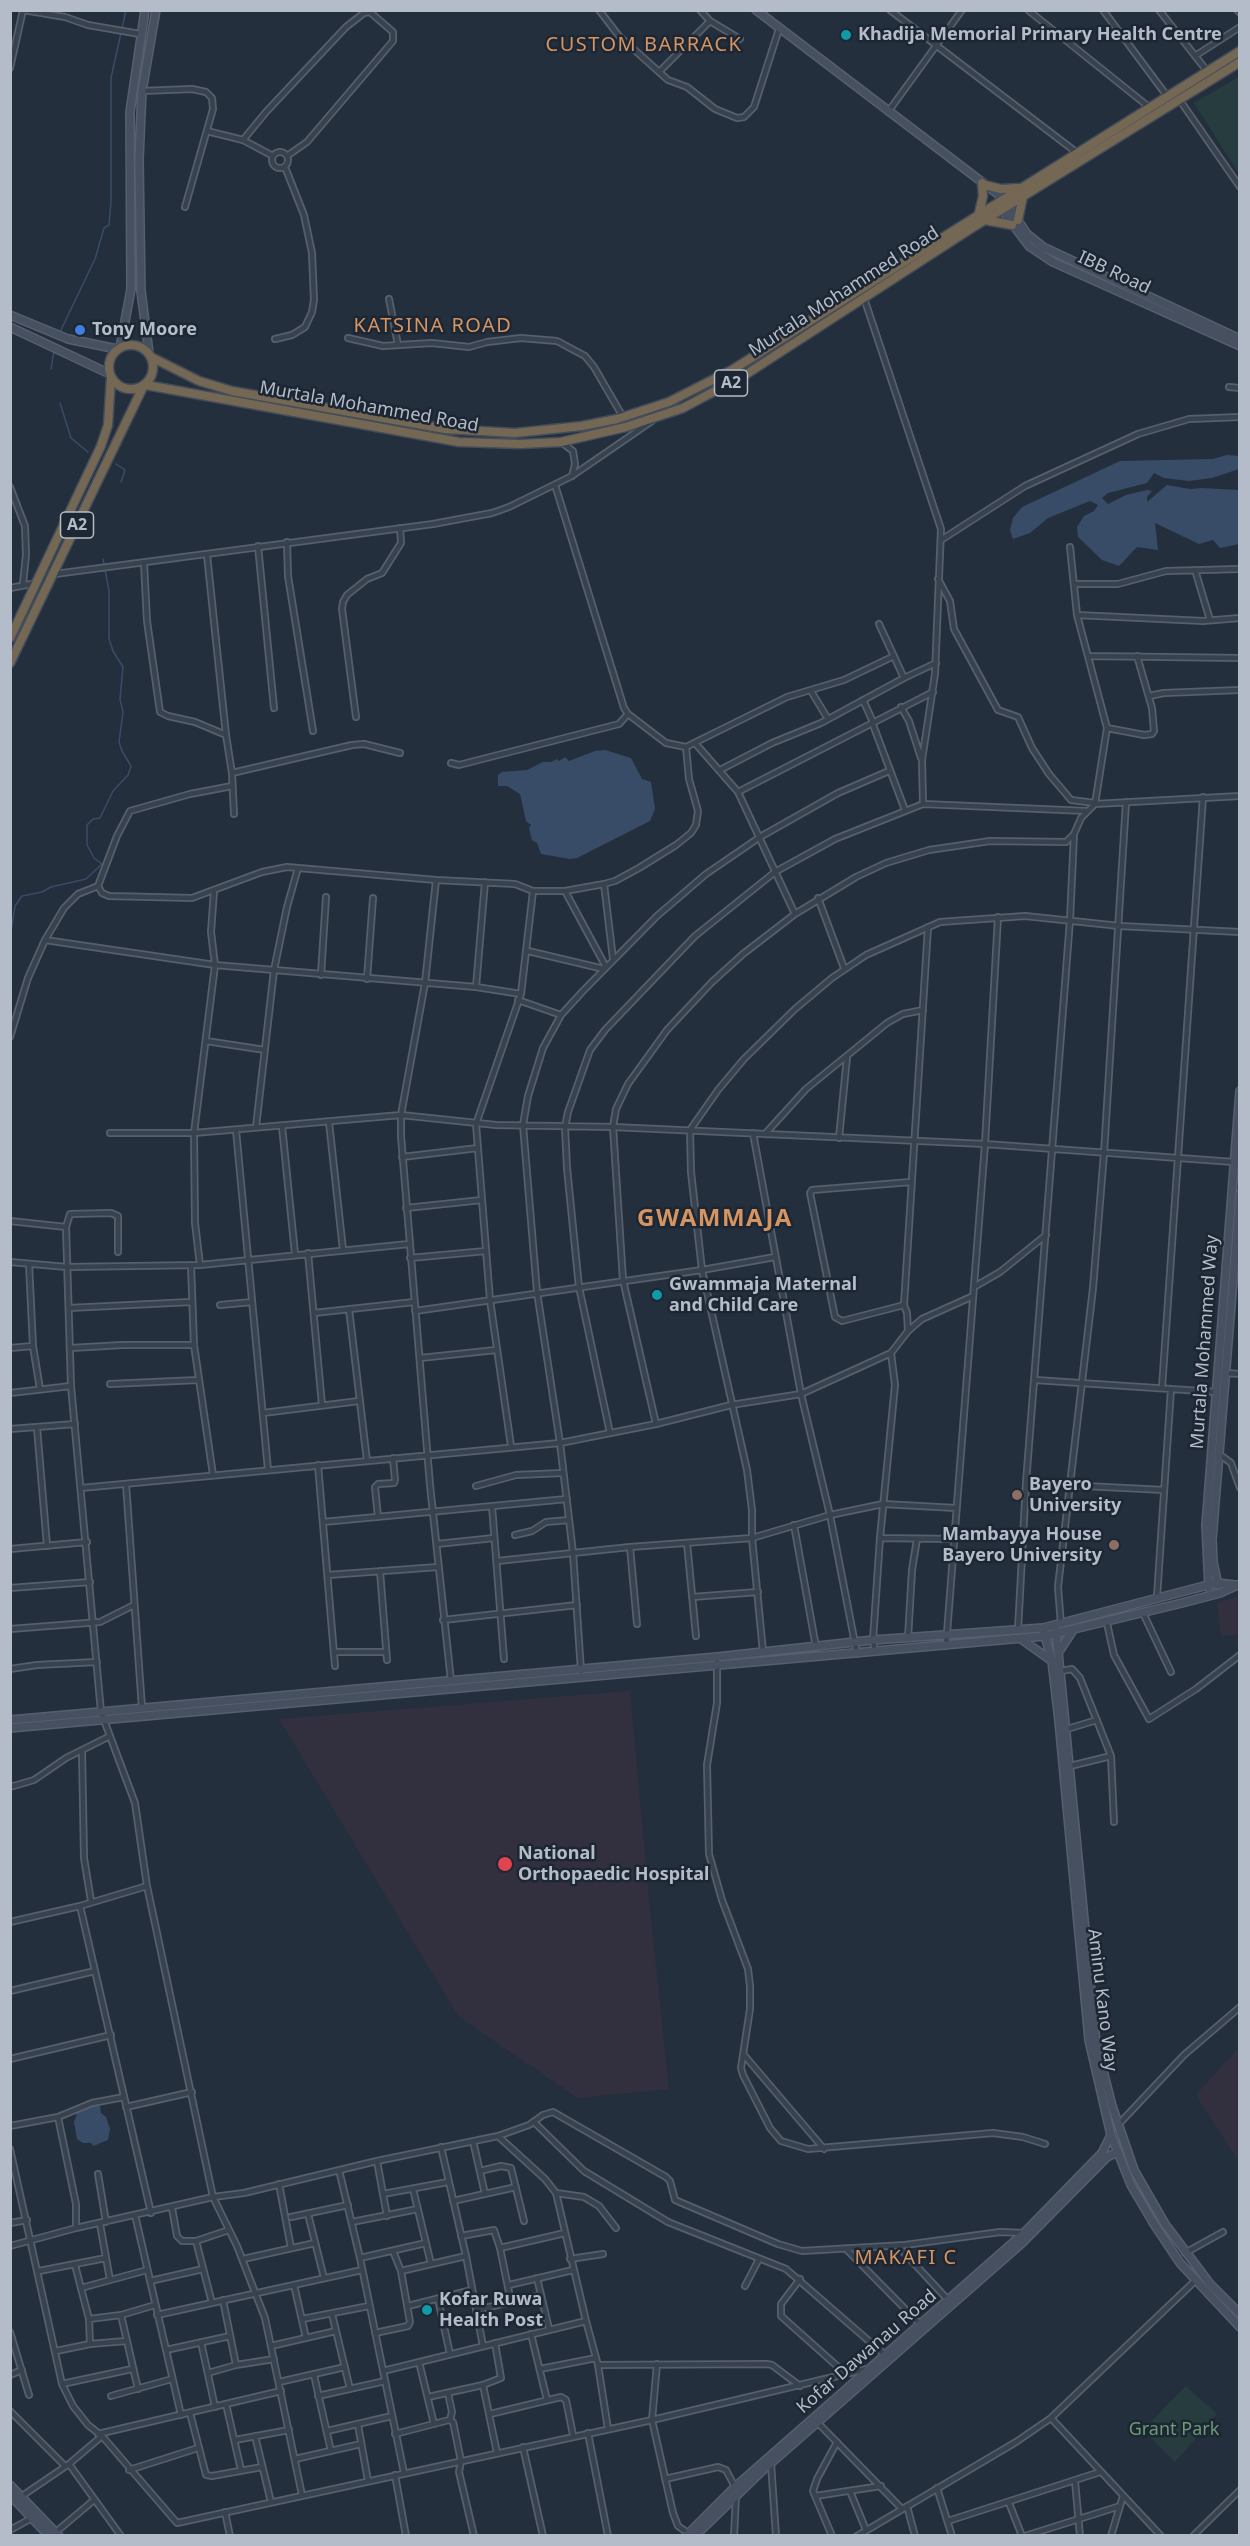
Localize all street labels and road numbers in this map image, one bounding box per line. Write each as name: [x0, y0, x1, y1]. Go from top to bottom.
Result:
street label: Murtala Mohammed Road: [745, 222, 943, 362]
street label: IBB Road: [1074, 247, 1154, 299]
road number: A2: [714, 370, 748, 396]
street label: Murtala Mohammed Road: [258, 377, 480, 437]
road number: A2: [60, 512, 94, 538]
street label: Murtala Mohammed Way: [1187, 1234, 1223, 1450]
street label: Aminu Kano Way: [1083, 1927, 1121, 2073]
street label: Kofar Dawanau Road: [793, 2285, 941, 2419]

